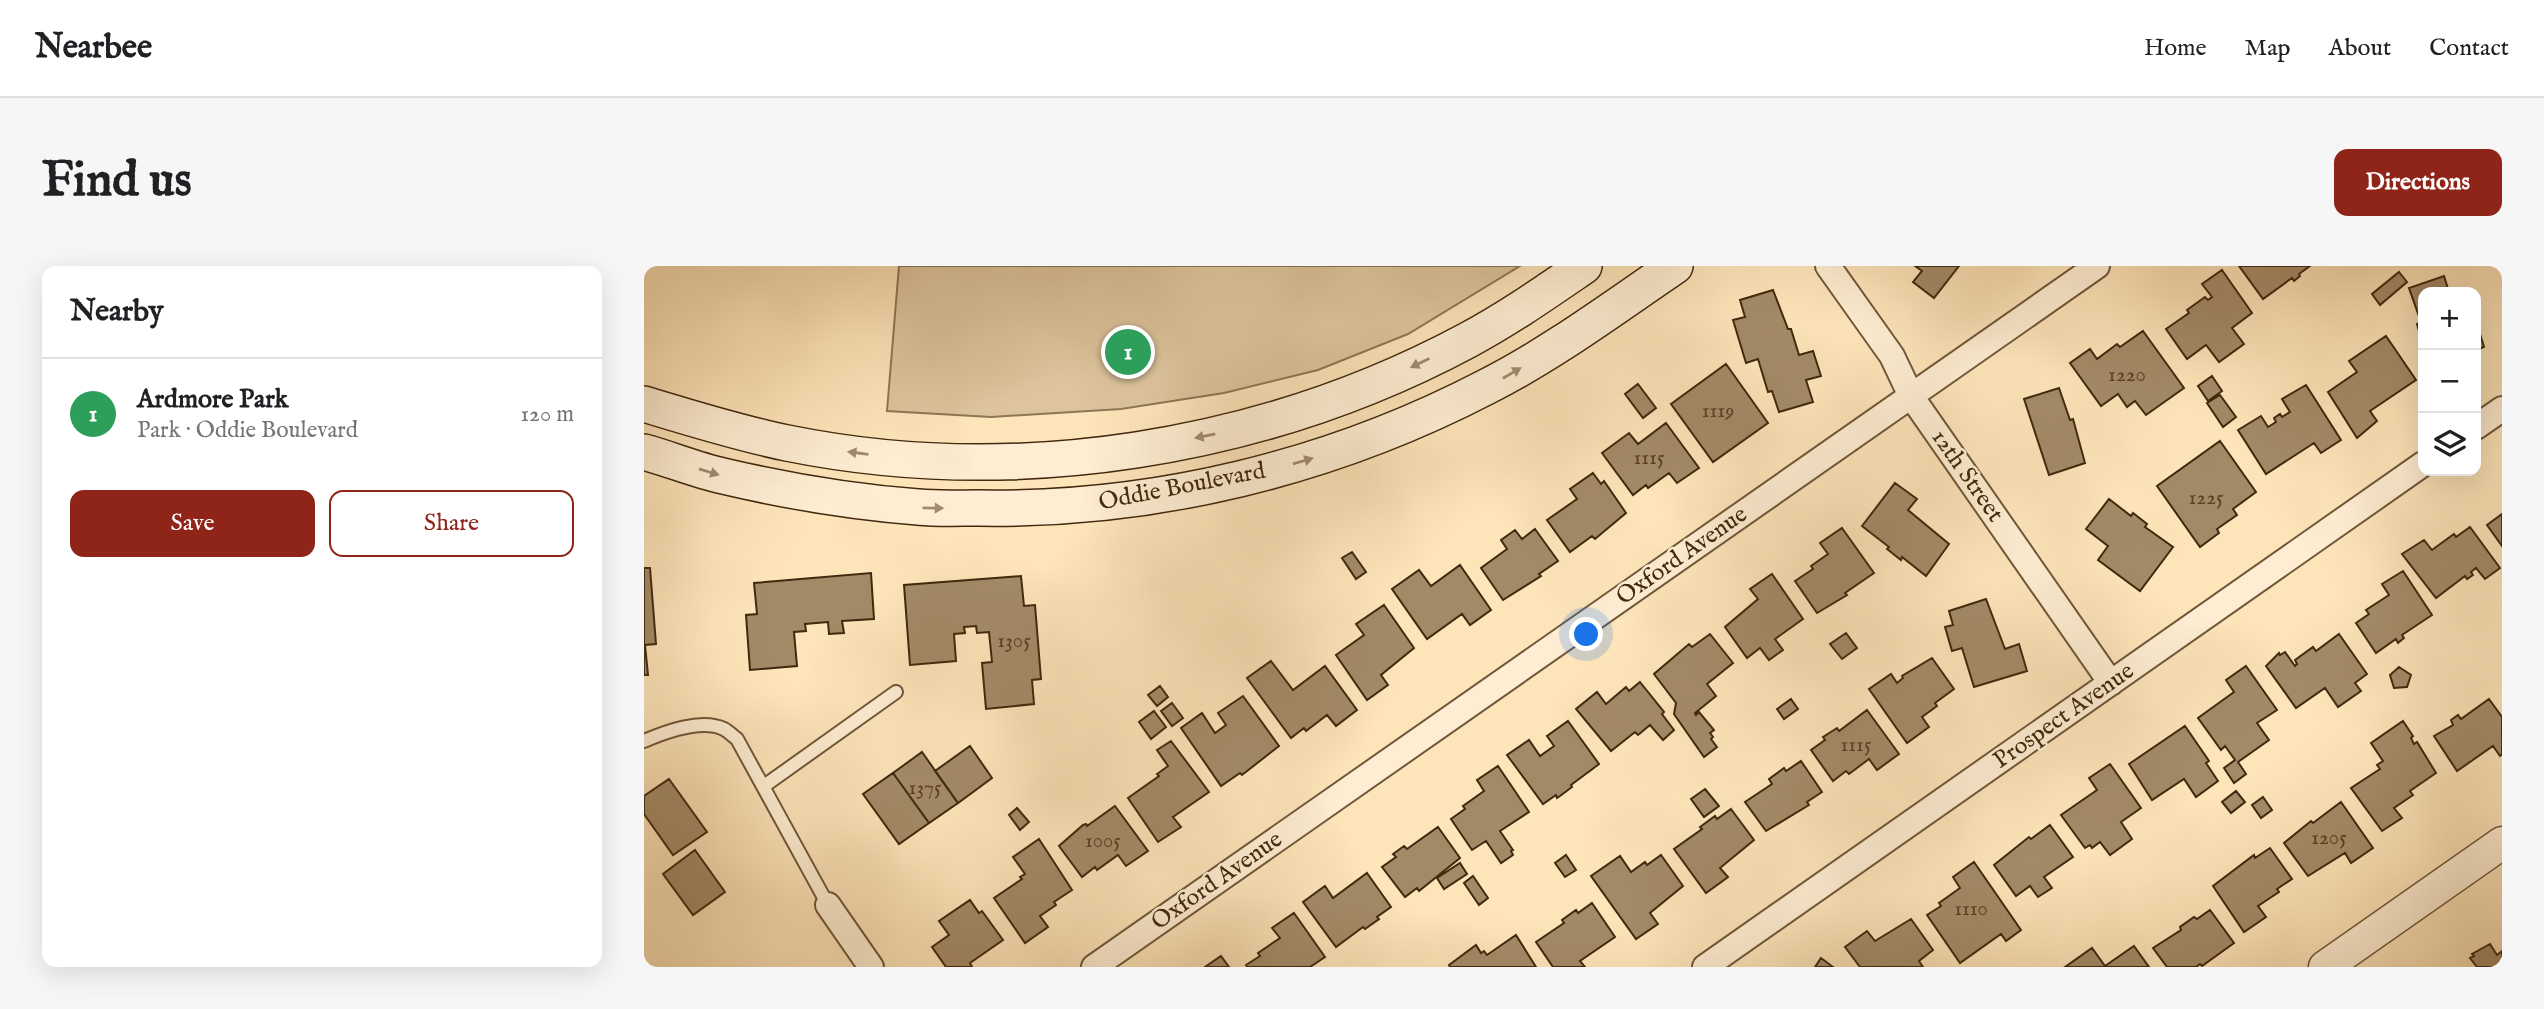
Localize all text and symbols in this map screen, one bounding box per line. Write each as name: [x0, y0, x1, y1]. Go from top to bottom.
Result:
text: Nearbee: [35, 27, 152, 69]
text: Home: [2144, 33, 2207, 64]
text: Map: [2245, 33, 2291, 64]
text: About: [2329, 33, 2391, 64]
text: Contact: [2429, 33, 2509, 64]
button: Directions: [2334, 149, 2502, 216]
text: Find us: [42, 151, 192, 213]
map controls: [2418, 287, 2481, 476]
button: +: [2418, 287, 2481, 350]
text: Nearby: [70, 293, 163, 331]
pin: 1: [1105, 326, 1151, 378]
button: −: [2418, 350, 2481, 413]
one-way arrow: [1410, 357, 1430, 369]
house number: 1220: [2108, 362, 2146, 389]
one-way arrow: [1502, 367, 1522, 379]
text: Ardmore Park: [137, 383, 289, 416]
house number: 1119: [1702, 398, 1734, 425]
text: 1: [89, 400, 97, 429]
text: 120 m: [521, 400, 574, 429]
button: layers: [2418, 413, 2481, 476]
text: Park · Oddie Boulevard: [137, 416, 358, 445]
street label: 12th Street: [1924, 424, 2010, 528]
one-way arrow: [1194, 430, 1216, 441]
house number: 1115: [1633, 445, 1665, 472]
one-way arrow: [847, 447, 869, 458]
one-way arrow: [1292, 455, 1314, 466]
street label: Oddie Boulevard: [1096, 456, 1268, 518]
one-way arrow: [699, 467, 720, 478]
house number: 1225: [2188, 485, 2224, 512]
button: Save: [70, 490, 315, 557]
button: Share: [329, 490, 574, 557]
street label: Oxford Avenue: [1610, 499, 1754, 613]
one-way arrow: [923, 502, 945, 514]
your location: [1569, 617, 1603, 651]
house number: 1305: [997, 628, 1031, 655]
street label: Prospect Avenue: [1987, 656, 2141, 776]
house number: 1115: [1840, 732, 1872, 759]
house number: 1375: [908, 775, 942, 802]
street label: Oxford Avenue: [1145, 824, 1289, 938]
house number: 1205: [2311, 825, 2347, 852]
house number: 1005: [1085, 828, 1121, 855]
house number: 1110: [1954, 896, 1988, 923]

